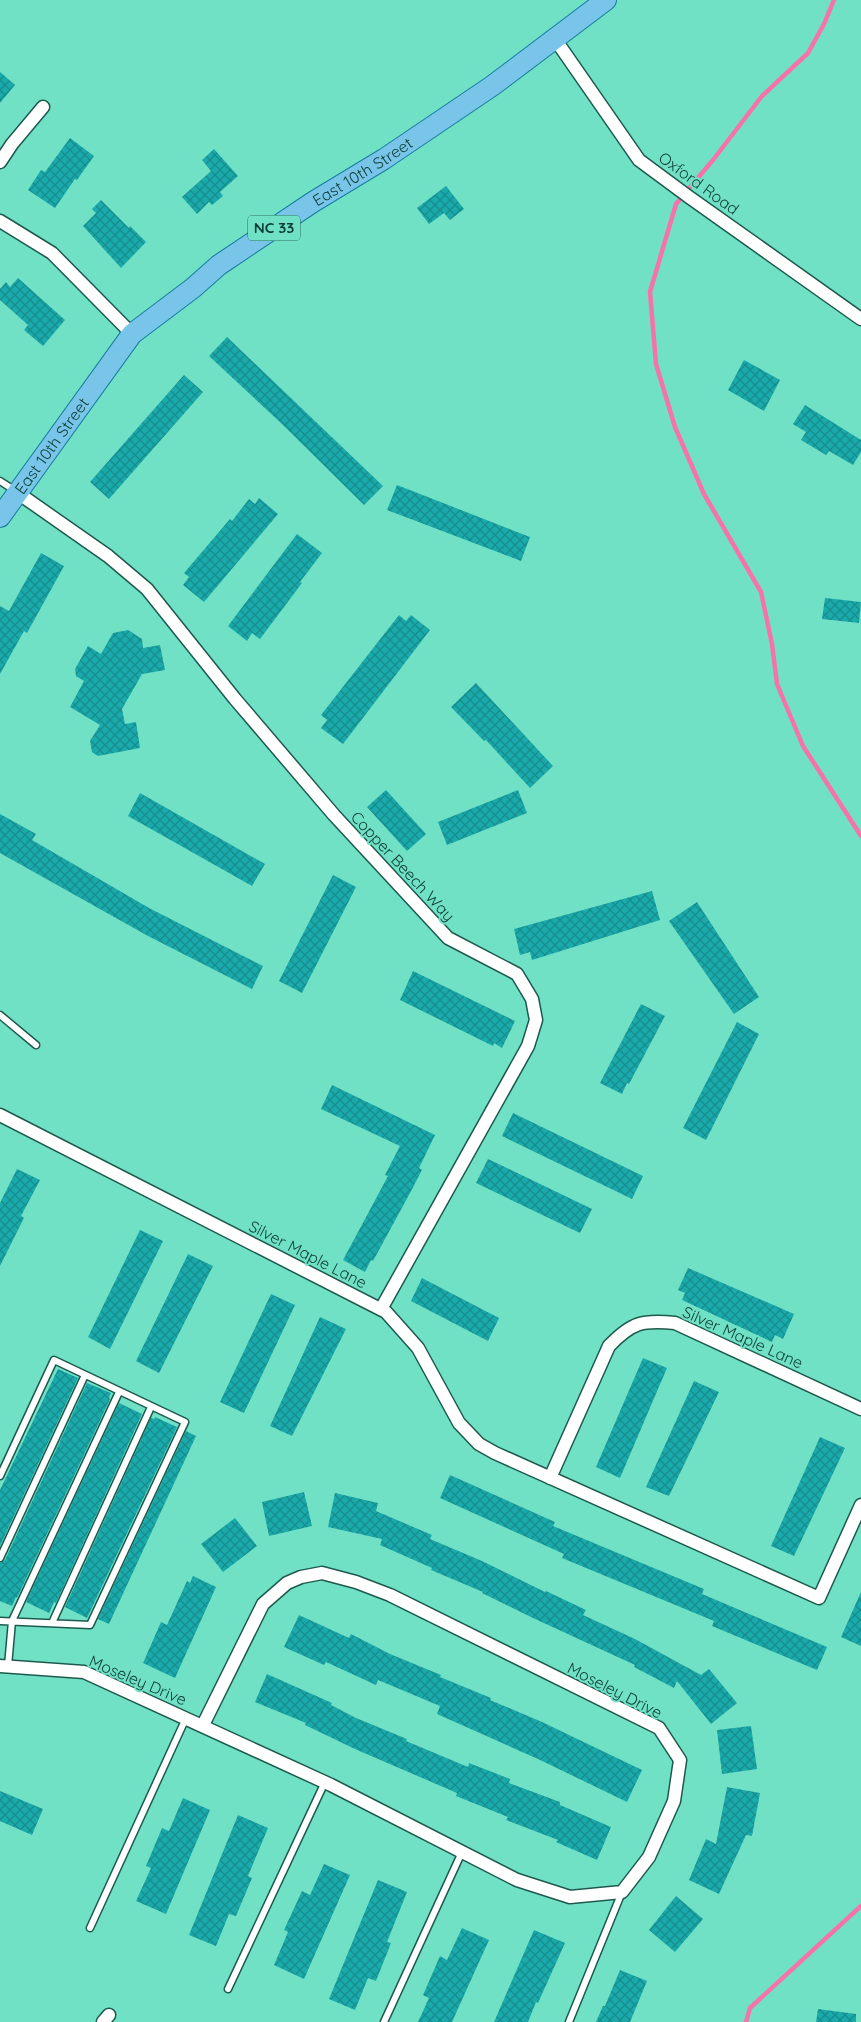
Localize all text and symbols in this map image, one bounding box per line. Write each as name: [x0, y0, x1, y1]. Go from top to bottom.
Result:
street label: East 10th Street: [309, 133, 416, 210]
street label: Oxford Road: [655, 147, 743, 219]
road number: NC 33: [248, 216, 300, 240]
street label: East 10th Street: [10, 393, 93, 498]
street label: Copper Beech Way: [347, 807, 459, 925]
street label: Silver Maple Lane: [246, 1216, 370, 1292]
street label: Silver Maple Lane: [680, 1301, 806, 1373]
street label: Moseley Drive: [86, 1650, 190, 1710]
street label: Moseley Drive: [564, 1658, 666, 1722]

